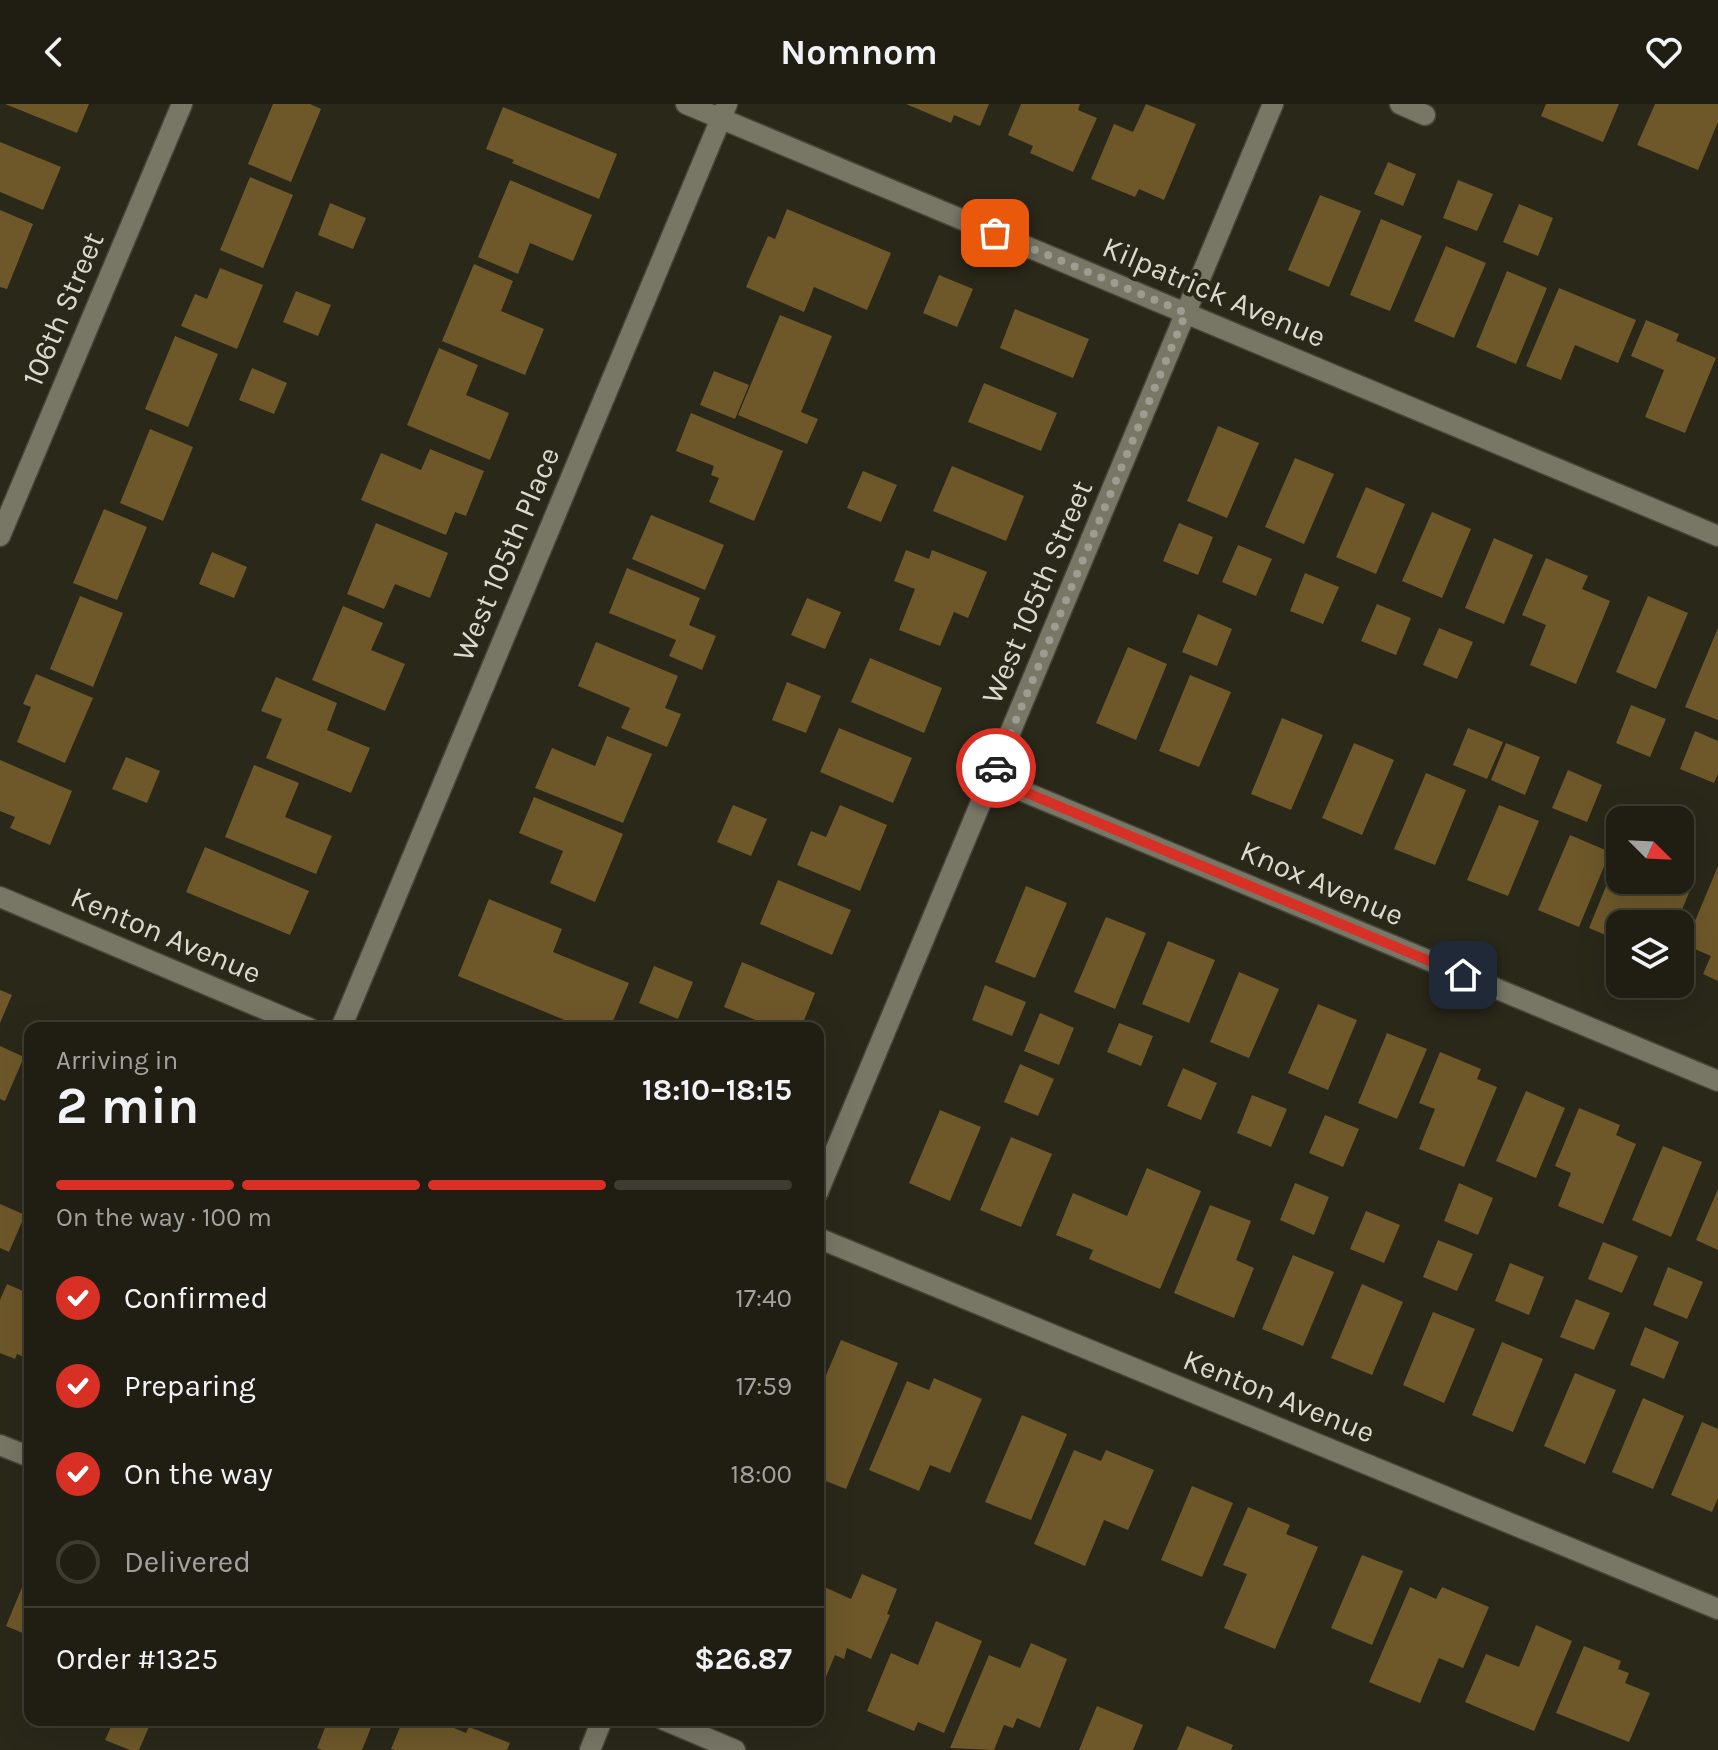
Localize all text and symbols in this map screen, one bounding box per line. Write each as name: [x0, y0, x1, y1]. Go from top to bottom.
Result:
icon: back: [32, 30, 76, 74]
icon: heart: [1642, 30, 1686, 74]
text: Nomnom: [780, 31, 938, 73]
pin: [961, 199, 1029, 267]
icon: bag: [973, 211, 1017, 255]
street label: 106th Street: [14, 227, 112, 391]
street label: Kilpatrick Avenue: [1097, 229, 1331, 355]
street label: West 105th Place: [445, 442, 567, 666]
street label: West 105th Street: [974, 475, 1100, 709]
courier: [956, 728, 1036, 808]
icon: car: [974, 746, 1018, 790]
north arrow: [1606, 806, 1694, 894]
map controls: [1606, 806, 1694, 998]
street label: Knox Avenue: [1235, 832, 1409, 934]
street label: Kenton Avenue: [65, 879, 267, 991]
button: layers: [1606, 910, 1694, 998]
pin: [1429, 941, 1497, 1009]
icon: home: [1441, 953, 1485, 997]
text: Arriving in: [56, 1045, 178, 1076]
text: 18:10–18:15: [642, 1072, 792, 1108]
text: 2 min: [56, 1075, 199, 1136]
text: On the way · 100 m: [56, 1202, 272, 1233]
icon: check: [56, 1276, 100, 1320]
text: Confirmed: [124, 1280, 268, 1316]
text: 17:40: [735, 1283, 792, 1314]
street label: Kenton Avenue: [1178, 1341, 1380, 1451]
icon: check: [56, 1364, 100, 1408]
text: Preparing: [124, 1368, 256, 1404]
text: 17:59: [735, 1371, 792, 1402]
icon: check: [56, 1452, 100, 1496]
text: On the way: [124, 1456, 273, 1492]
text: 18:00: [731, 1459, 792, 1490]
text: Delivered: [124, 1544, 251, 1580]
text: Order #1325: [56, 1641, 218, 1677]
text: $26.87: [694, 1641, 792, 1677]

